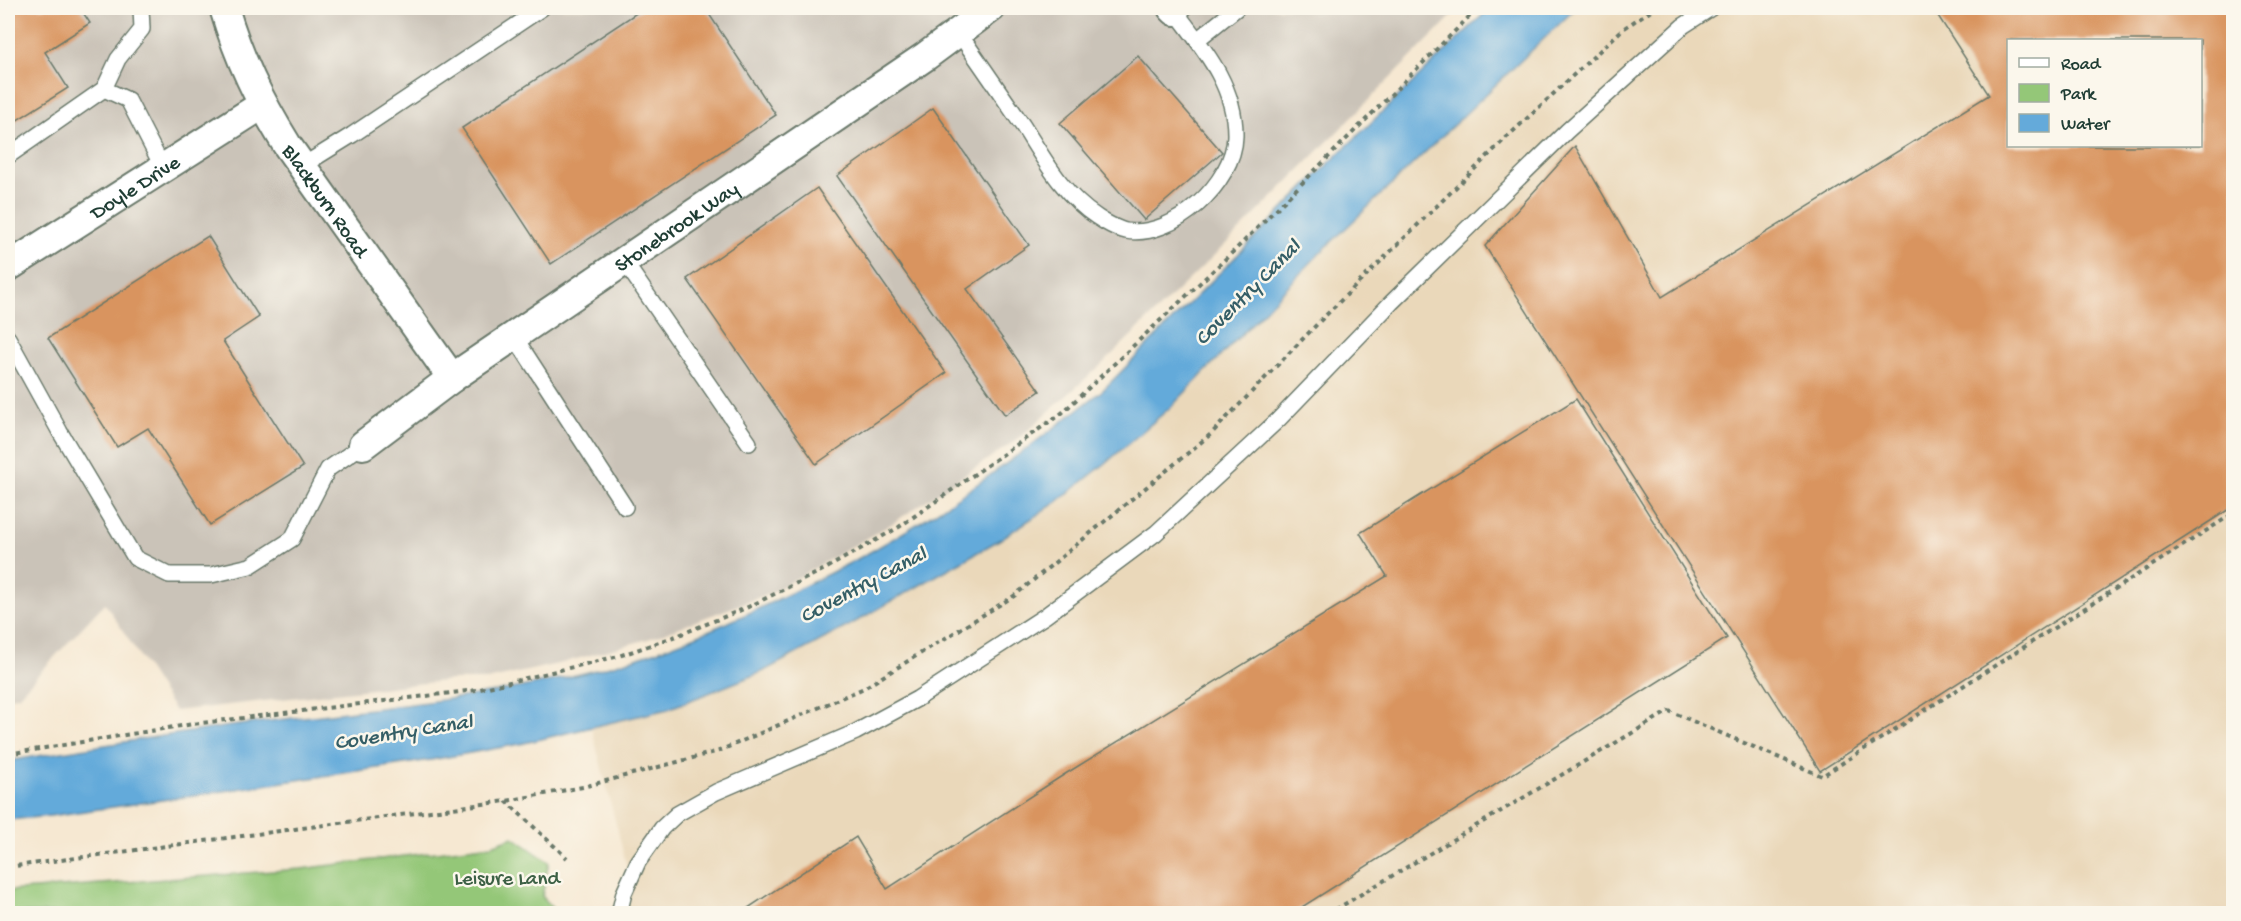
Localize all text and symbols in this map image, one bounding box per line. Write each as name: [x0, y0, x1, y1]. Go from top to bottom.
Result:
legend: [2007, 39, 2202, 147]
text: Road: [2061, 55, 2102, 76]
text: Park: [2060, 85, 2097, 106]
text: Water: [2061, 115, 2111, 136]
street label: Blackburn Road: [274, 140, 373, 265]
street label: Doyle Drive: [85, 151, 187, 228]
street label: Stonebrook Way: [611, 178, 745, 280]
water label: Coventry Canal: [1190, 235, 1308, 352]
water label: Coventry Canal: [796, 542, 932, 631]
water label: Coventry Canal: [333, 710, 476, 758]
park label: Leisure Land: [454, 868, 561, 893]

